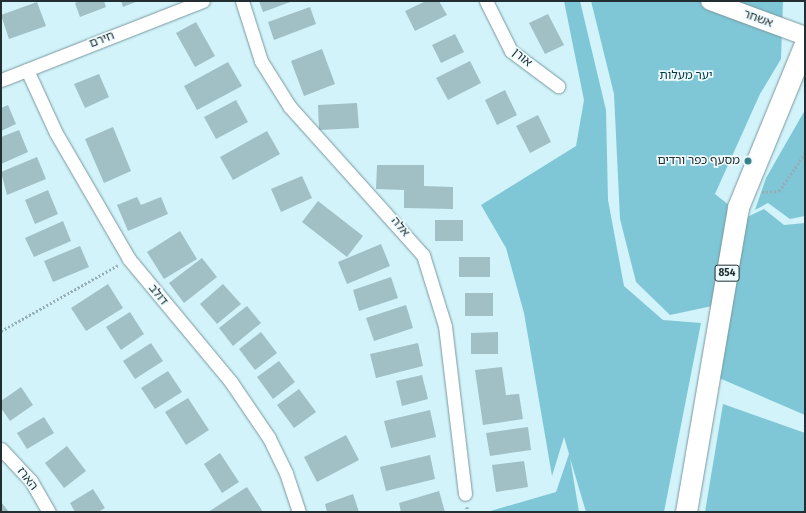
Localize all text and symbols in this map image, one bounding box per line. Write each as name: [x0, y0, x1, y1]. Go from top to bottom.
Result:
street label: אשחר: [741, 7, 775, 31]
street label: חירם: [87, 29, 117, 51]
street label: אורן: [509, 46, 535, 70]
park label: יער מעלות: [660, 69, 712, 83]
place label: מסעף כפר ורדים: [657, 154, 740, 168]
marker: מסעף כפר ורדים: [743, 156, 753, 166]
street label: אלה: [388, 214, 412, 240]
road number: 854: [714, 264, 740, 282]
street label: דולב: [145, 282, 171, 308]
street label: הארז: [14, 465, 40, 493]

